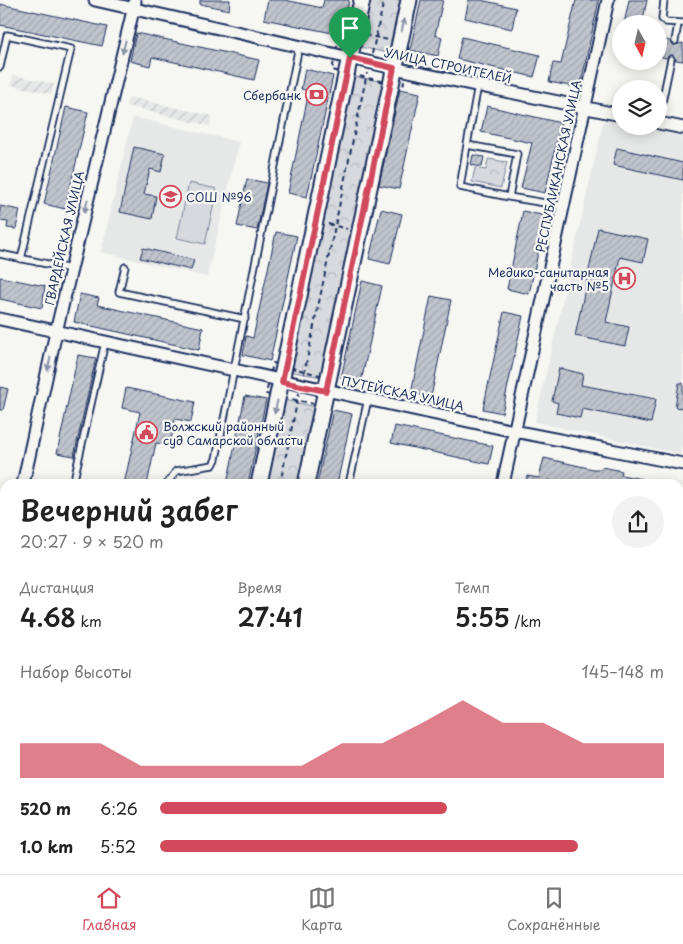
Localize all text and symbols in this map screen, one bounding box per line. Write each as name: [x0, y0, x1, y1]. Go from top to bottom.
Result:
pin: [329, 7, 371, 58]
icon: arrive: [336, 14, 364, 42]
north arrow: [612, 15, 668, 70]
map controls: [612, 15, 667, 135]
one-way arrow: [400, 17, 408, 33]
one-way arrow: [120, 40, 128, 55]
street label: УЛИЦА СТРОИТЕЛЕЙ: [383, 43, 513, 87]
street label: РЕСПУБЛИКАНСКАЯ УЛИЦА: [531, 78, 585, 254]
button: layers: [612, 80, 667, 135]
bank icon: Сбербанк: [305, 83, 329, 107]
place label: Сбербанк: [243, 86, 302, 104]
street label: ГВАРДЕЙСКАЯ УЛИЦА: [40, 169, 88, 307]
school or university icon: СОШ №96: [158, 185, 182, 209]
place label: СОШ №96: [186, 188, 252, 206]
one-way arrow: [82, 198, 90, 213]
place label: Медико-санитарная часть №5: [488, 263, 609, 295]
hospital icon: Медико-санитарная часть №5: [613, 267, 637, 291]
one-way arrow: [45, 356, 53, 371]
street label: ПУТЕЙСКАЯ УЛИЦА: [340, 371, 466, 415]
one-way arrow: [272, 400, 280, 416]
place label: Волжский районный суд Самарской области: [163, 417, 303, 449]
public building icon: Волжский районный суд Самарской области: [135, 421, 159, 445]
text: Вечерний забег: [20, 488, 238, 531]
button: share: [612, 496, 664, 548]
text: 20:27 · 9 × 520 m: [20, 529, 164, 553]
text: Дистанция: [20, 577, 94, 598]
text: Время: [237, 577, 282, 598]
text: Темп: [455, 577, 490, 598]
text: 4.68: [20, 598, 76, 636]
text: 27:41: [237, 598, 303, 636]
text: 5:55: [455, 598, 510, 636]
text: km: [76, 611, 102, 632]
text: /km: [510, 611, 541, 632]
text: Набор высоты: [20, 659, 132, 683]
text: 145–148 m: [582, 659, 664, 683]
text: 520 m: [20, 796, 71, 820]
text: 6:26: [100, 796, 138, 820]
text: 1.0 km: [20, 834, 73, 858]
text: 5:52: [100, 834, 136, 858]
tab: Главная: [82, 884, 137, 935]
tab: Карта: [301, 884, 342, 935]
tab: Сохранённые: [507, 884, 601, 935]

